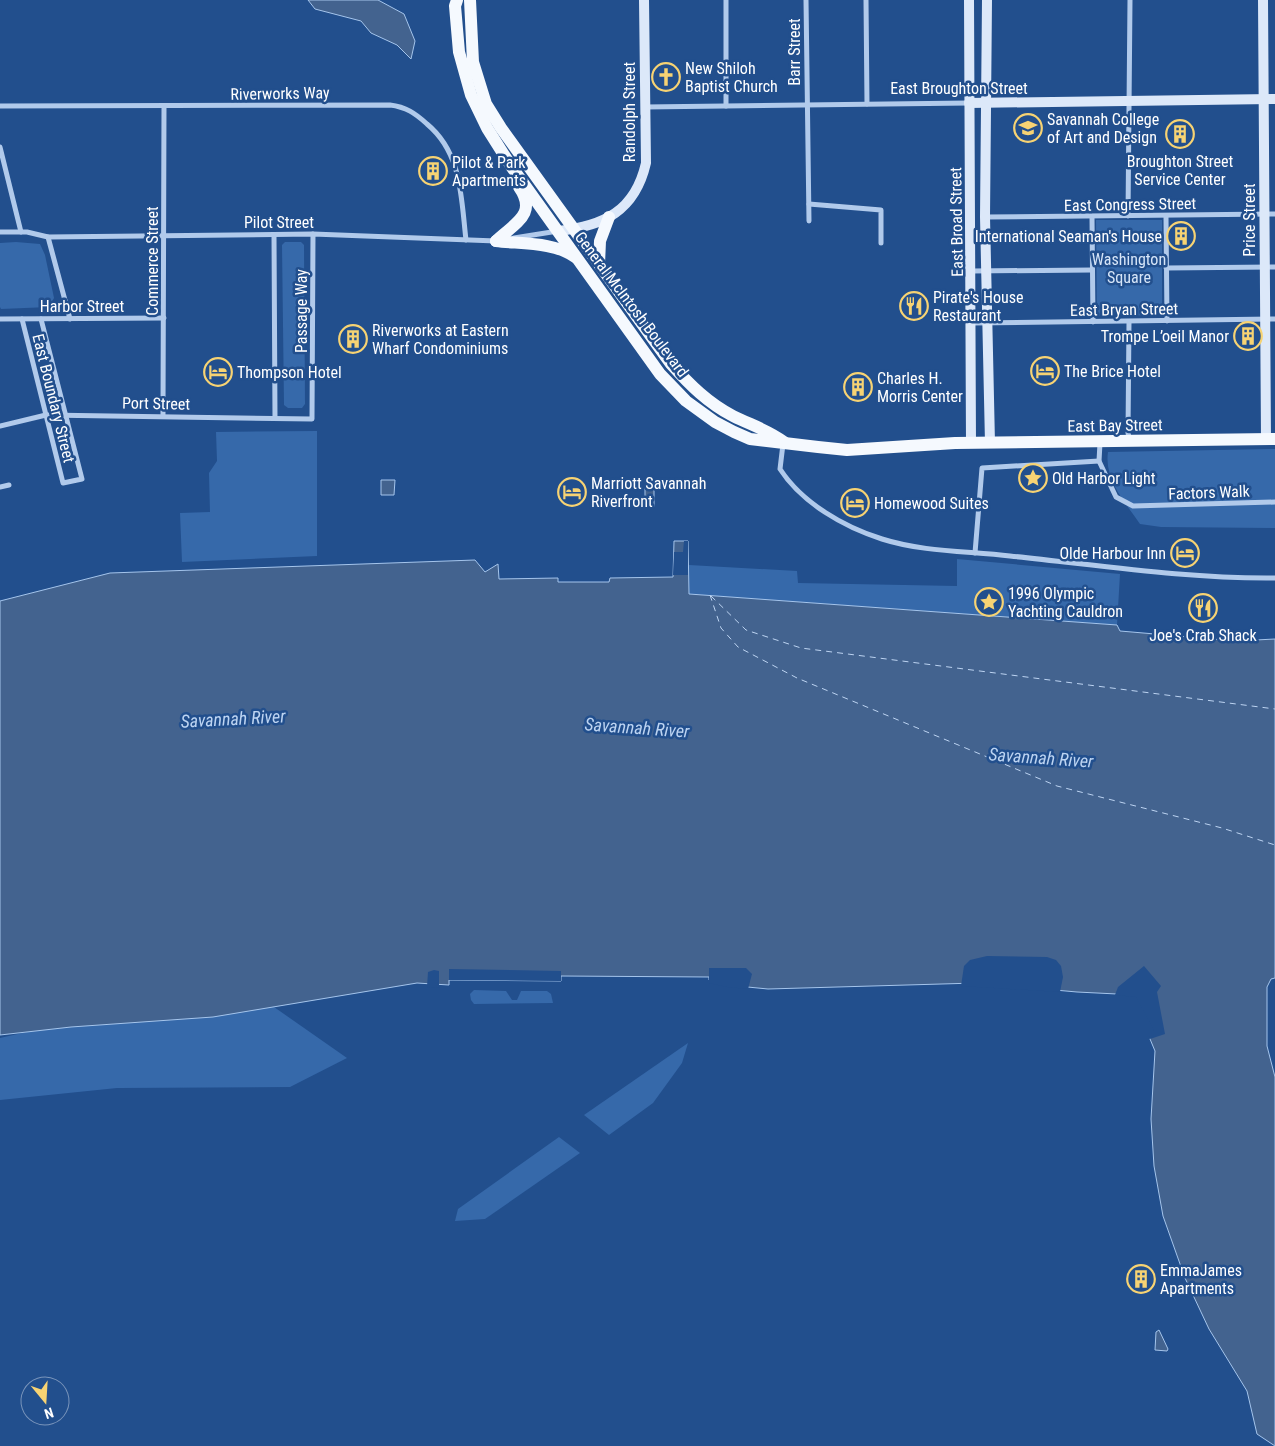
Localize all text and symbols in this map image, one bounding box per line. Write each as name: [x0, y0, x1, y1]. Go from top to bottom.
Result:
street label: Barr Street: [785, 18, 804, 86]
place label: New Shiloh Baptist Church: [685, 59, 778, 96]
street label: Randolph Street: [620, 62, 639, 162]
church icon: New Shiloh Baptist Church: [651, 62, 681, 92]
street label: East Broughton Street: [890, 79, 1028, 98]
street label: Riverworks Way: [230, 83, 330, 104]
place label: Savannah College of Art and Design: [1047, 110, 1159, 147]
school or university icon: Savannah College of Art and Design: [1013, 113, 1043, 143]
building icon: Broughton Street Service Center: [1165, 119, 1195, 149]
place label: Broughton Street Service Center: [1127, 152, 1233, 189]
place label: Pilot & Park Apartments: [452, 153, 526, 190]
building icon: Pilot & Park Apartments: [418, 156, 448, 186]
street label: East Broad Street: [946, 167, 967, 277]
street label: Price Street: [1240, 183, 1259, 257]
street label: East Congress Street: [1064, 194, 1196, 215]
street label: Commerce Street: [143, 206, 162, 316]
street label: Pilot Street: [244, 213, 314, 232]
building icon: International Seaman's House: [1166, 221, 1196, 251]
place label: International Seaman's House: [975, 227, 1162, 246]
street label: General McIntosh Boulevard: [571, 228, 692, 381]
park label: Washington Square: [1092, 250, 1166, 287]
street label: Passage Way: [292, 269, 311, 353]
place label: Pirate's House Restaurant: [933, 288, 1024, 325]
restaurant icon: Pirate's House Restaurant: [899, 291, 929, 321]
street label: Harbor Street: [40, 297, 124, 316]
street label: East Bryan Street: [1070, 299, 1179, 320]
place label: Riverworks at Eastern Wharf Condominiums: [372, 321, 509, 358]
building icon: Trompe L’oeil Manor: [1233, 321, 1263, 351]
building icon: Riverworks at Eastern Wharf Condominiums: [338, 324, 368, 354]
place label: Trompe L’oeil Manor: [1101, 327, 1229, 346]
street label: East Boundary Street: [28, 332, 79, 465]
hotel icon: The Brice Hotel: [1030, 356, 1060, 386]
hotel icon: Thompson Hotel: [203, 357, 233, 387]
place label: The Brice Hotel: [1064, 362, 1161, 381]
place label: Thompson Hotel: [237, 363, 342, 382]
place label: Charles H. Morris Center: [877, 369, 963, 406]
building icon: Charles H. Morris Center: [843, 372, 873, 402]
street label: Port Street: [122, 393, 190, 414]
street label: East Bay Street: [1067, 415, 1163, 436]
place icon: Old Harbor Light: [1018, 463, 1048, 493]
place label: Old Harbor Light: [1052, 469, 1156, 488]
place label: Marriott Savannah Riverfront: [591, 474, 706, 511]
hotel icon: Marriott Savannah Riverfront: [557, 477, 587, 507]
street label: Factors Walk: [1168, 482, 1251, 503]
hotel icon: Homewood Suites: [840, 488, 870, 518]
place label: Homewood Suites: [874, 494, 989, 513]
hotel icon: Olde Harbour Inn: [1170, 538, 1200, 568]
place label: Olde Harbour Inn: [1059, 544, 1166, 563]
place label: 1996 Olympic Yachting Cauldron: [1008, 584, 1123, 621]
place icon: 1996 Olympic Yachting Cauldron: [974, 587, 1004, 617]
restaurant icon: Joe's Crab Shack: [1188, 593, 1218, 623]
place label: Joe's Crab Shack: [1149, 626, 1258, 645]
water label: Savannah River: [180, 705, 287, 732]
water label: Savannah River: [584, 713, 691, 742]
water label: Savannah River: [988, 743, 1095, 772]
place label: EmmaJames Apartments: [1160, 1261, 1242, 1298]
building icon: EmmaJames Apartments: [1126, 1264, 1156, 1294]
north arrow: [20, 1376, 70, 1426]
text: N: [42, 1404, 56, 1422]

